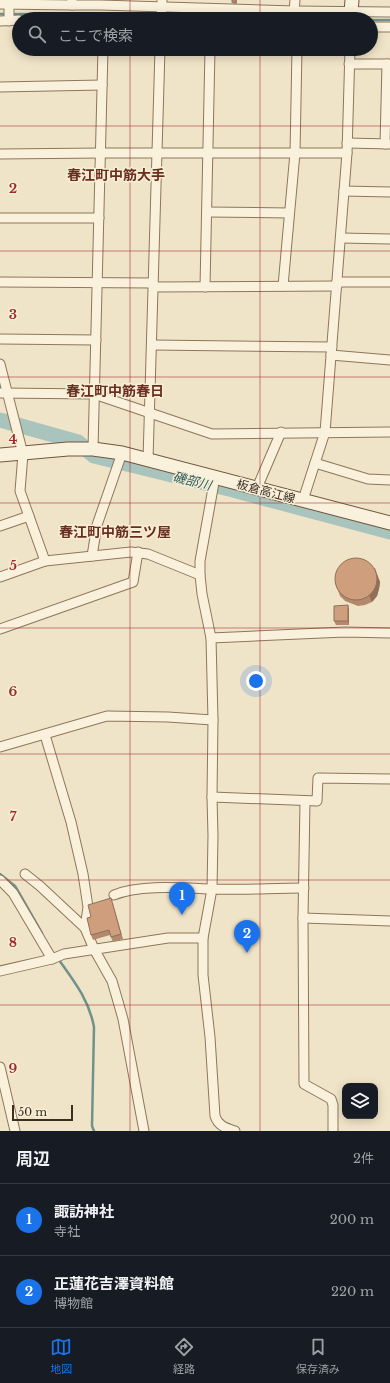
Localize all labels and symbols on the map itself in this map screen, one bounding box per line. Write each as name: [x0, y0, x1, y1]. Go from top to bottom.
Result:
district label: 春江町中筋大手: [67, 166, 165, 184]
text: 2: [9, 180, 17, 197]
text: 3: [9, 306, 17, 323]
district label: 春江町中筋春日: [66, 382, 164, 400]
text: 4: [9, 431, 18, 448]
water label: 磯部川: [171, 468, 215, 494]
street label: 板倉高江線: [235, 476, 297, 506]
district label: 春江町中筋三ツ屋: [59, 523, 171, 541]
text: 5: [9, 557, 17, 574]
your location: [246, 671, 266, 691]
text: 6: [9, 683, 18, 700]
text: 7: [10, 808, 17, 825]
pin: 1: [169, 882, 195, 915]
pin: 2: [234, 920, 260, 953]
text: 8: [9, 934, 17, 951]
text: 9: [9, 1060, 18, 1077]
scale bar: [12, 1103, 73, 1122]

